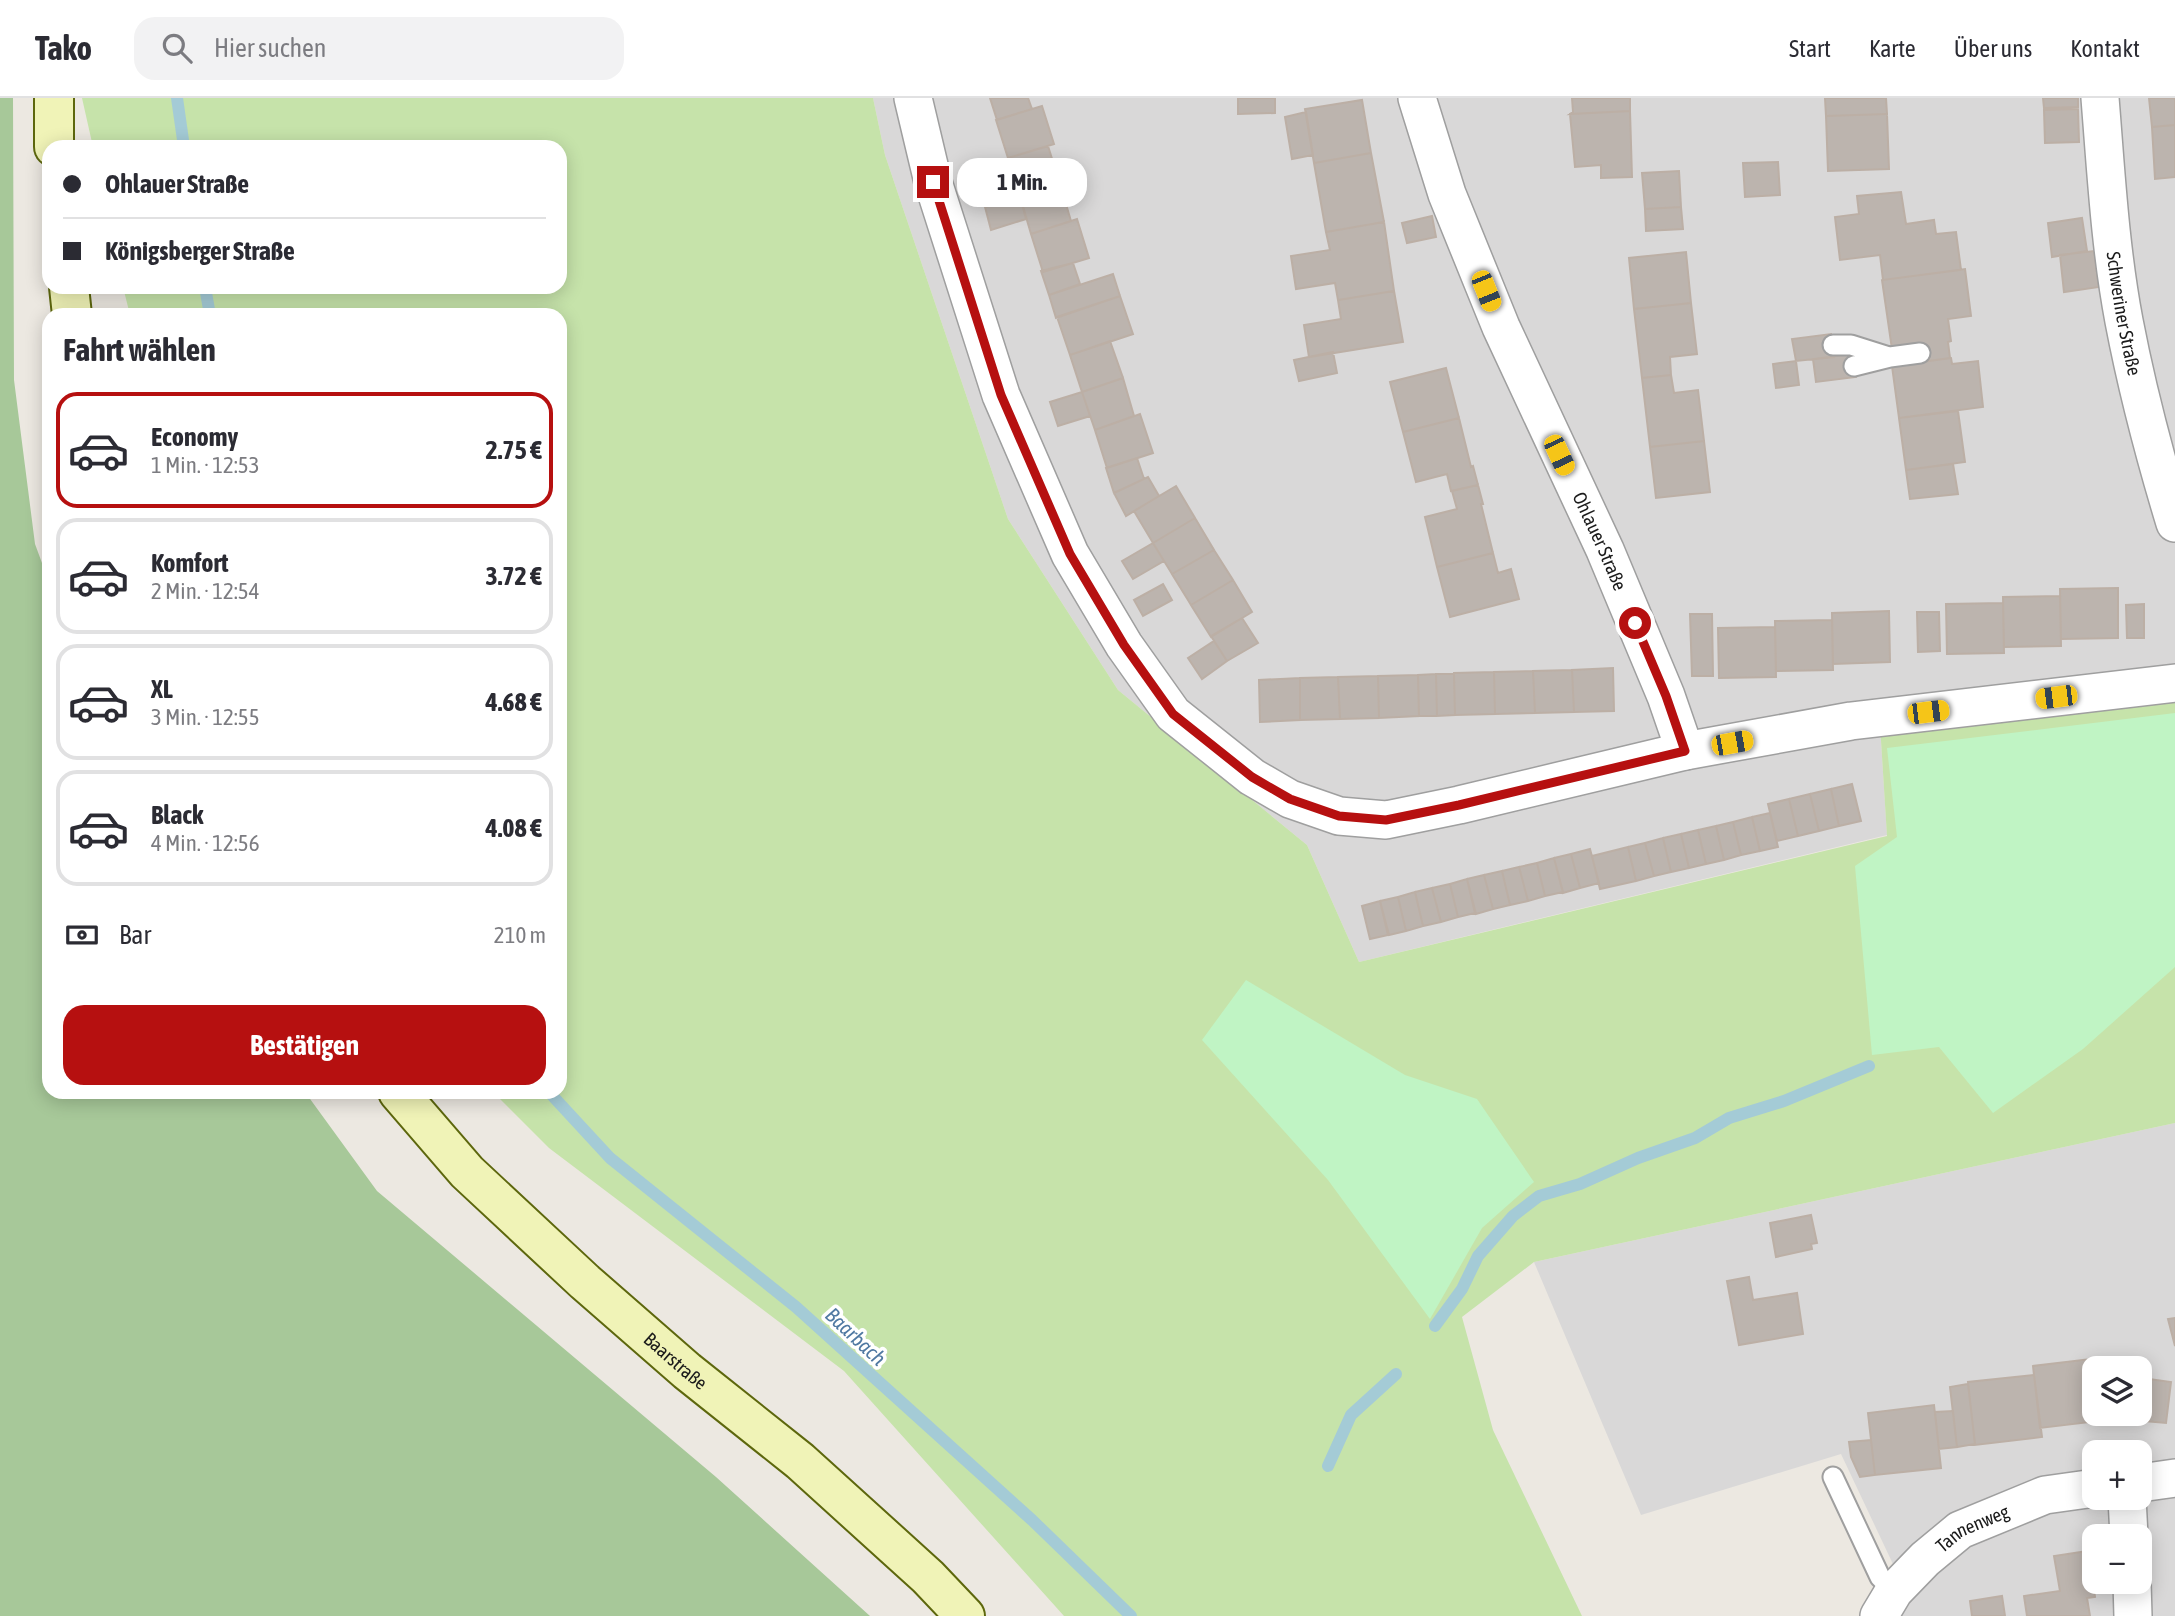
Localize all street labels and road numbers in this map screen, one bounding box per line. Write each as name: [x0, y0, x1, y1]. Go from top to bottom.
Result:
street label: Schweriner Straße: [2103, 250, 2146, 377]
street label: Ohlauer Straße: [1568, 488, 1632, 593]
street label: Baarstraße: [640, 1328, 712, 1394]
street label: Tannenweg: [1931, 1500, 2013, 1556]

